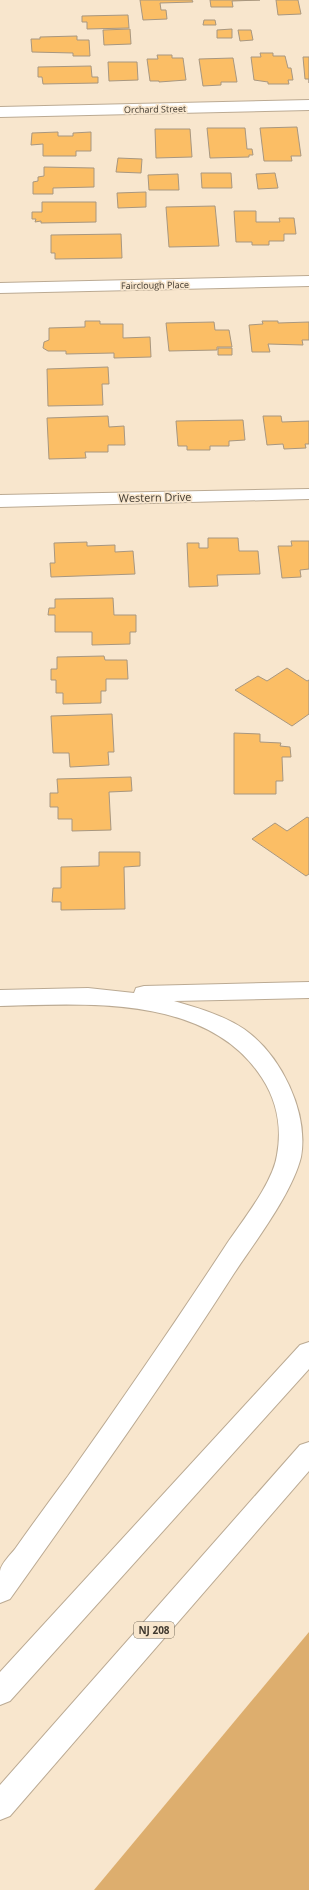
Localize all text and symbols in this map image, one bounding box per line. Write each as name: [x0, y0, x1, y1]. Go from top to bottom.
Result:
street label: Orchard Street: [124, 102, 186, 116]
street label: Fairclough Place: [121, 278, 189, 292]
street label: Western Drive: [119, 489, 191, 505]
road number: NJ 208: [134, 1622, 174, 1638]

